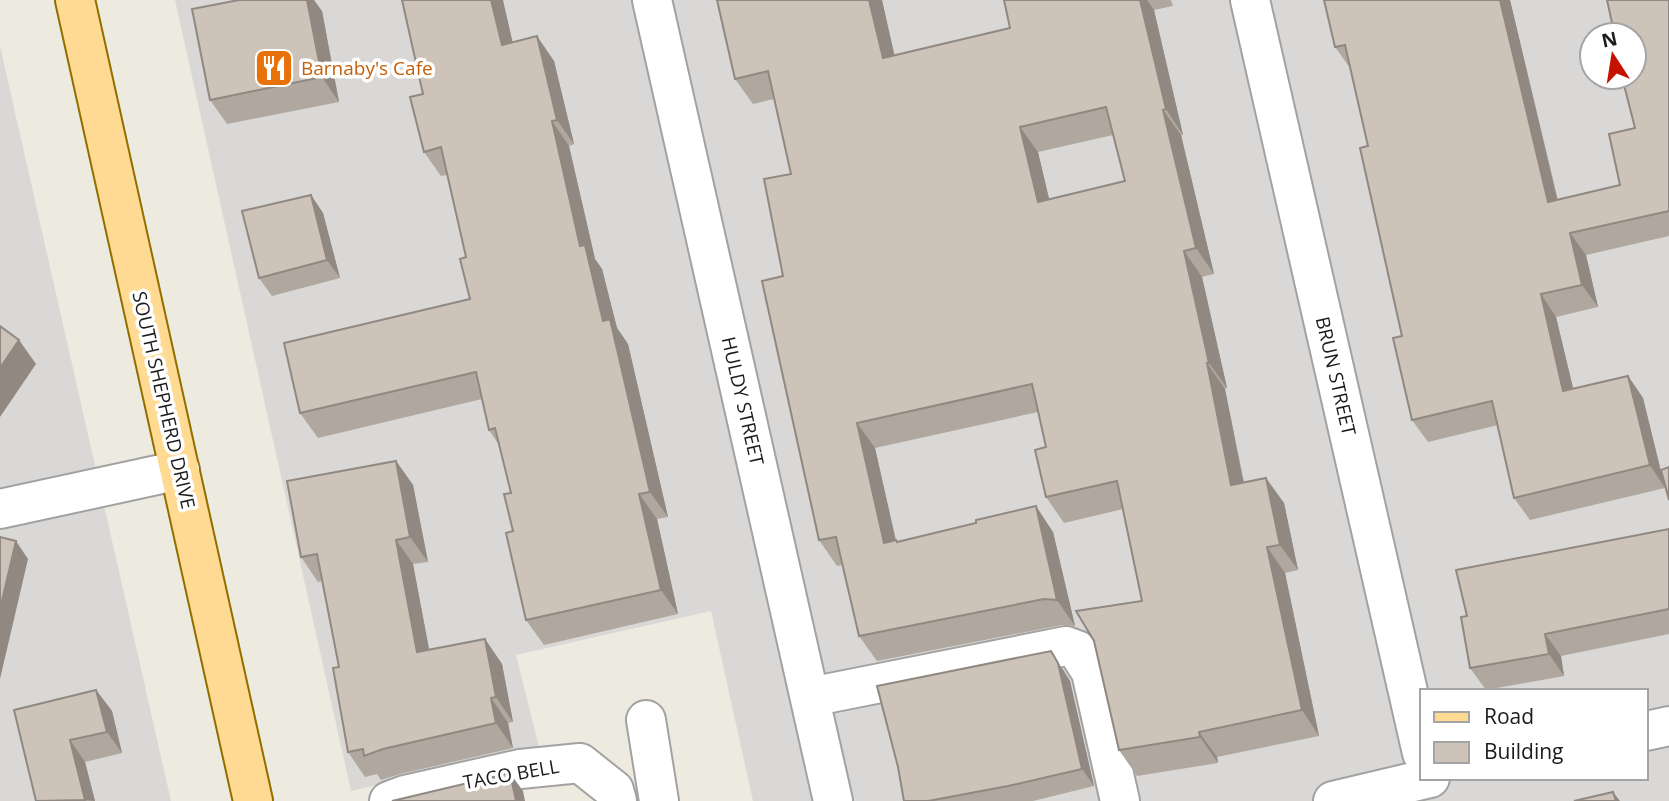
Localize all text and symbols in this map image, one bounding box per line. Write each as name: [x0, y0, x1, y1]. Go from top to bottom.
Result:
north arrow: [1578, 21, 1648, 91]
text: N: [1599, 25, 1620, 54]
restaurant icon: Barnaby's Cafe: [253, 47, 295, 89]
place label: Barnaby's Cafe: [301, 55, 433, 81]
street label: SOUTH SHEPHERD DRIVE: [126, 289, 202, 511]
street label: BRUN STREET: [1310, 314, 1362, 439]
street label: HULDY STREET: [716, 334, 771, 468]
legend: [1420, 689, 1648, 780]
text: Road: [1484, 702, 1534, 730]
text: Building: [1484, 737, 1563, 765]
street label: TACO BELL: [461, 753, 561, 795]

